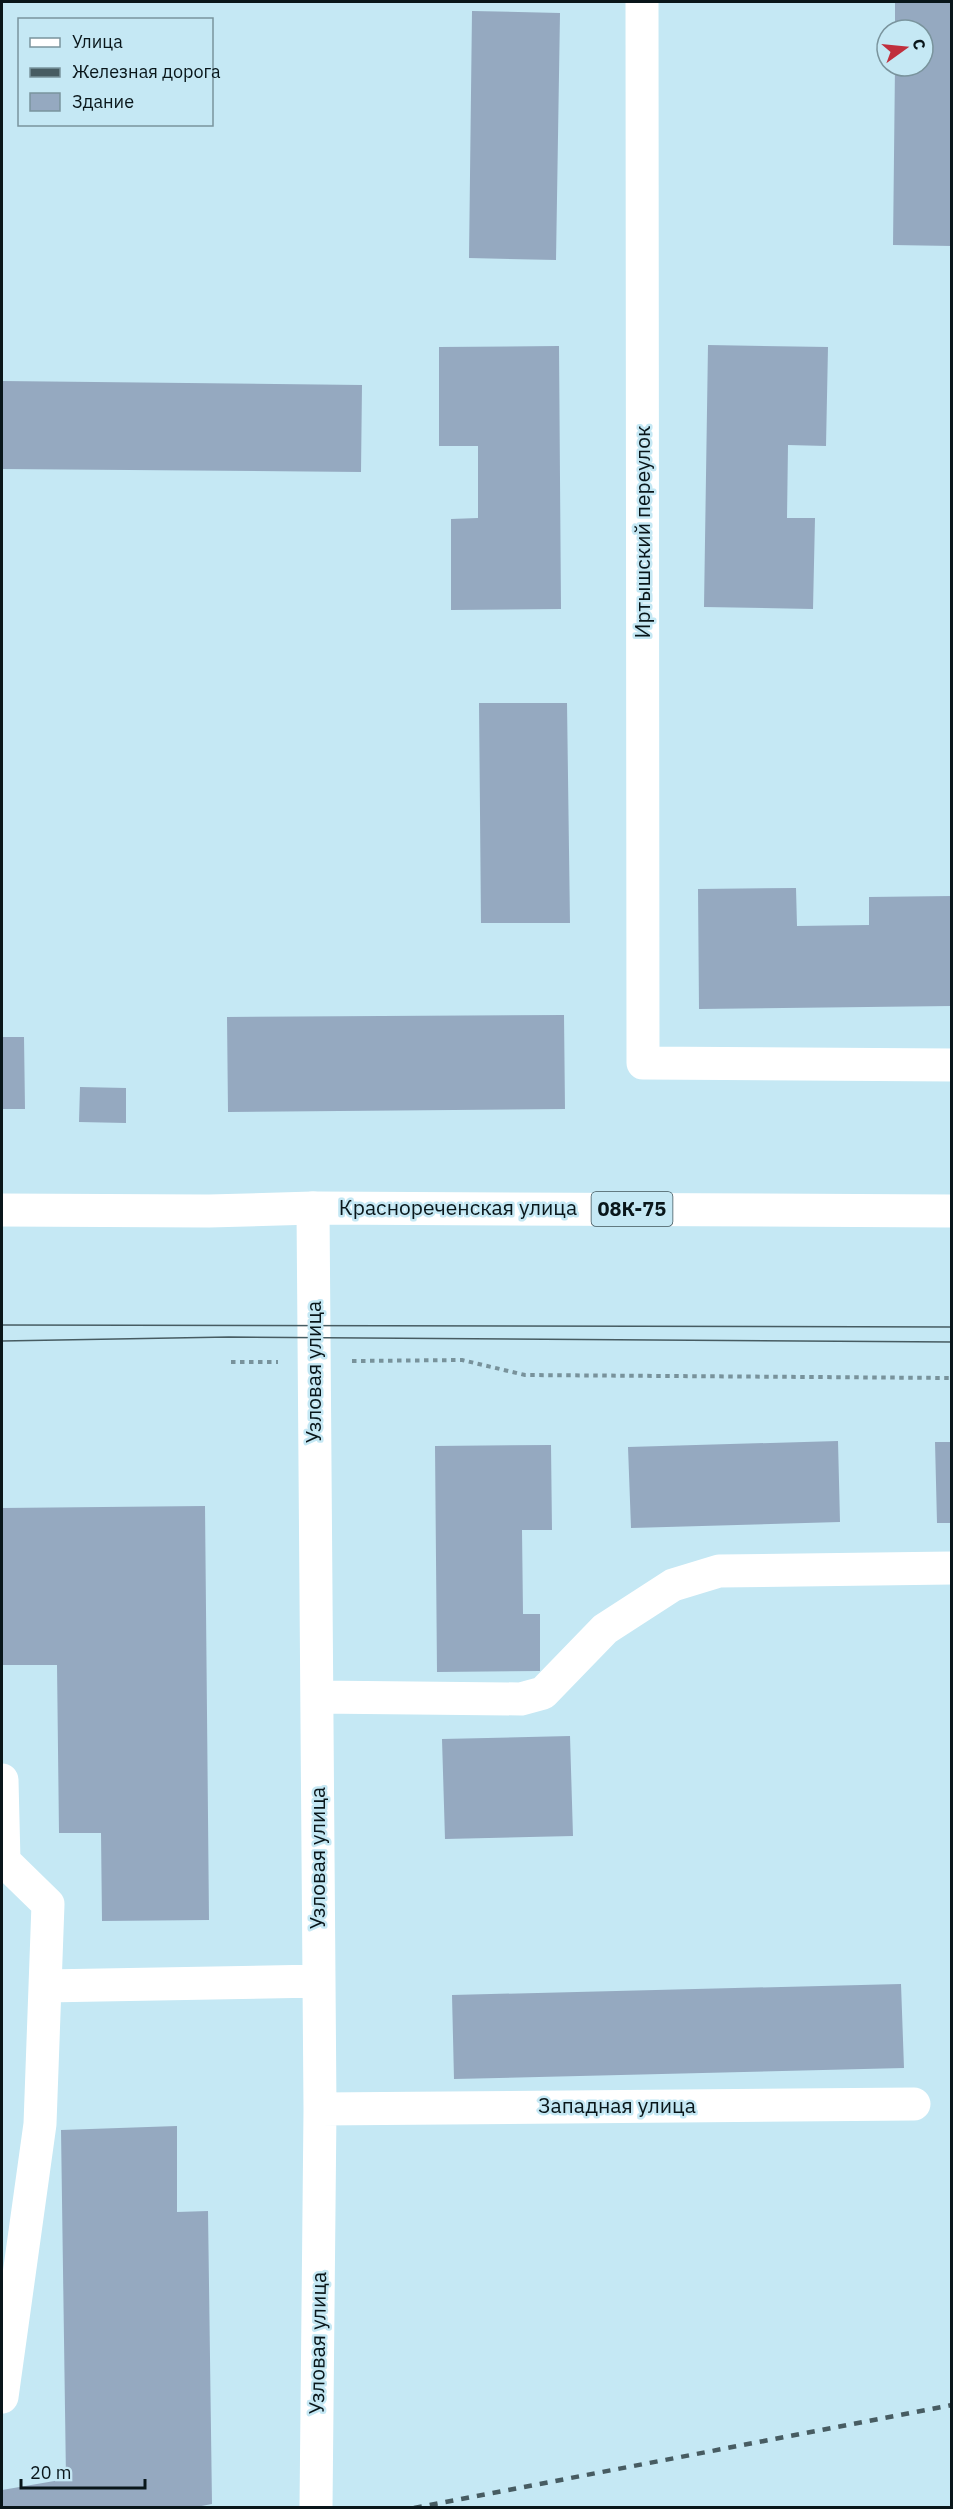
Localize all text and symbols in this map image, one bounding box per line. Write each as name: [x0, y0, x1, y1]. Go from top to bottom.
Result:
legend: [18, 18, 213, 126]
north arrow: [875, 18, 935, 78]
text: Улица: [72, 30, 123, 53]
text: С: [908, 36, 930, 52]
text: Железная дорога: [72, 60, 221, 83]
text: Здание: [72, 90, 134, 113]
street label: Иртышский переулок: [628, 426, 656, 638]
road number: 08К-75: [592, 1192, 672, 1226]
street label: Краснореченская улица: [339, 1193, 577, 1221]
street label: Узловая улица: [299, 1301, 327, 1443]
street label: Узловая улица: [303, 1787, 331, 1929]
street label: Западная улица: [538, 2091, 696, 2119]
street label: Узловая улица: [302, 2271, 332, 2414]
scale bar: [21, 2452, 146, 2490]
text: 20 m: [30, 2461, 72, 2484]

